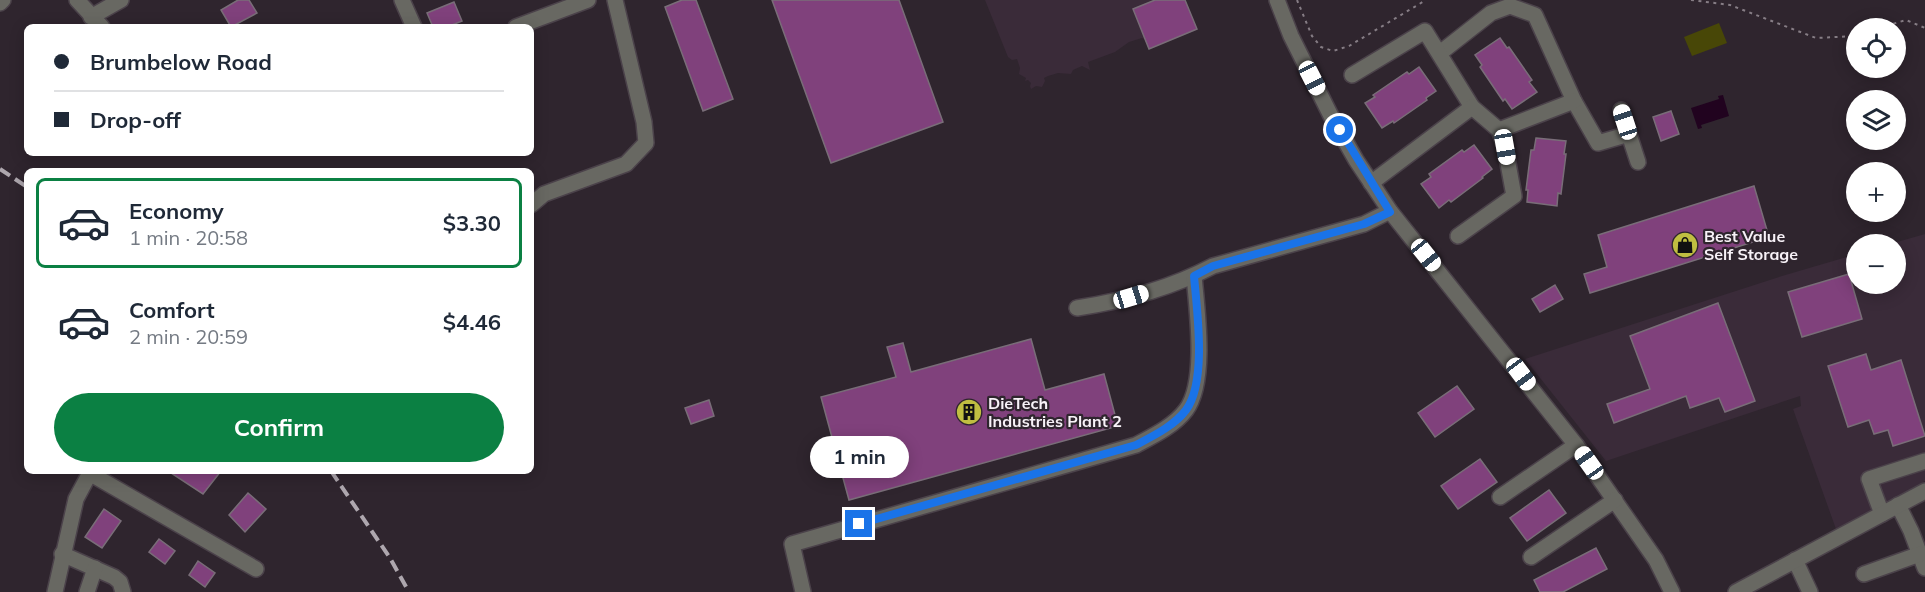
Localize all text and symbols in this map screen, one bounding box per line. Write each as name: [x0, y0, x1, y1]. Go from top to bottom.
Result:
map controls: [1846, 18, 1906, 294]
button: locate: [1846, 18, 1906, 78]
text: Brumbelow Road: [90, 48, 272, 76]
car: [1296, 58, 1328, 98]
button: layers: [1846, 90, 1906, 150]
car: [1611, 102, 1639, 142]
text: Drop-off: [90, 106, 181, 134]
route start: [1326, 116, 1353, 143]
car: [1493, 128, 1517, 166]
button: +: [1846, 162, 1906, 222]
icon: car: [57, 196, 111, 250]
text: Economy: [129, 197, 224, 225]
text: $3.30: [443, 209, 501, 237]
text: 1 min · 20:58: [129, 225, 248, 250]
place label: Best Value Self Storage: [1704, 226, 1798, 264]
shop icon: Best Value Self Storage: [1670, 230, 1700, 260]
button: −: [1846, 234, 1906, 294]
car: [1408, 235, 1444, 275]
car: [1111, 283, 1151, 311]
icon: car: [57, 295, 111, 349]
text: Comfort: [129, 296, 215, 324]
text: $4.46: [443, 308, 501, 336]
text: 2 min · 20:59: [129, 324, 248, 349]
car: [1503, 354, 1539, 394]
button: Confirm: [54, 393, 504, 462]
place label: DieTech Industries Plant 2: [988, 393, 1122, 431]
building icon: DieTech Industries Plant 2: [954, 397, 984, 427]
callout: 1 min: [810, 437, 908, 479]
car: [1571, 443, 1607, 483]
text: 1 min: [833, 444, 886, 469]
route end: [845, 510, 872, 537]

